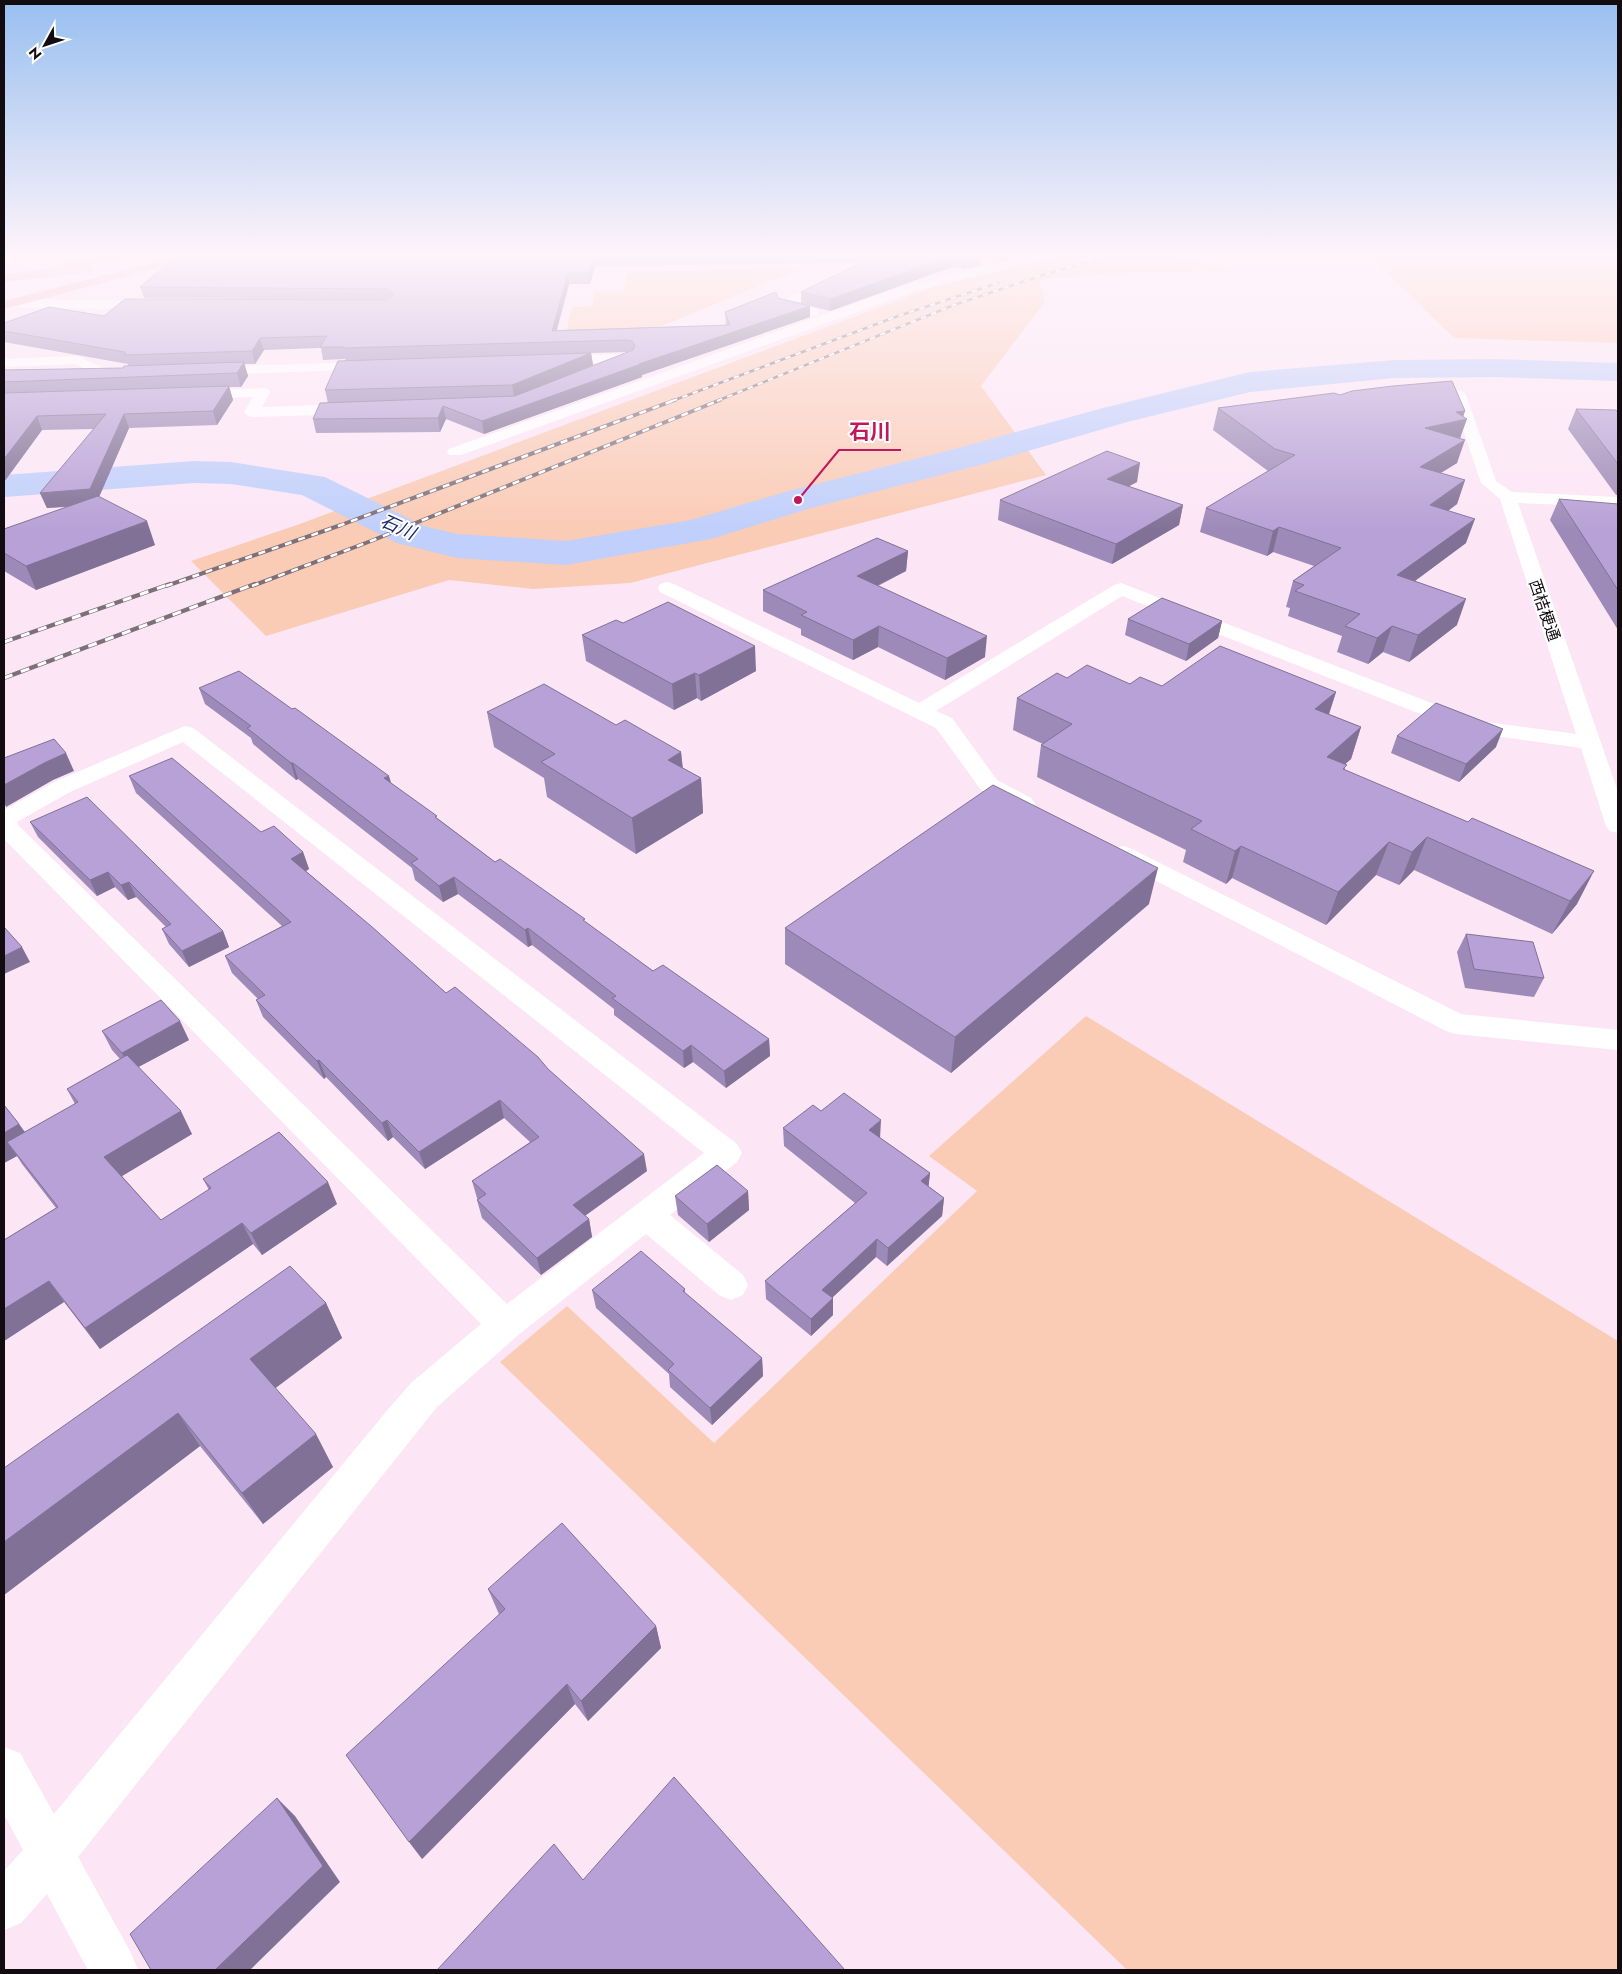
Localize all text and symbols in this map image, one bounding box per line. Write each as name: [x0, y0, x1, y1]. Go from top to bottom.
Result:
north arrow: [20, 20, 70, 70]
text: N: [24, 43, 46, 64]
callout: 石川: [839, 414, 901, 450]
text: 石川: [849, 417, 891, 447]
water label: 石川: [376, 508, 422, 547]
street label: 西桔梗通: [1523, 576, 1566, 644]

